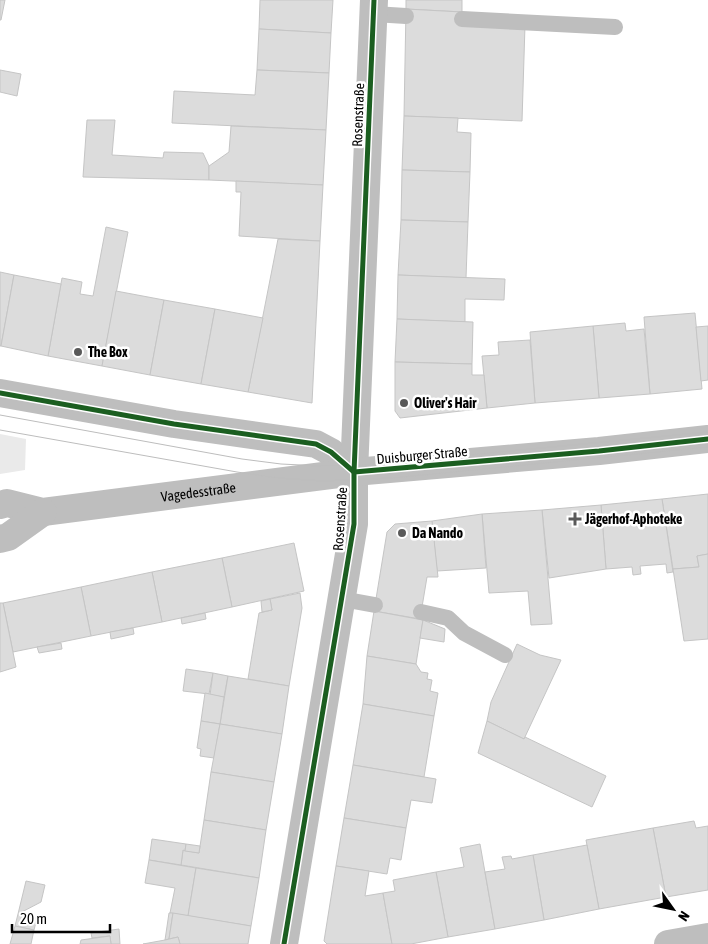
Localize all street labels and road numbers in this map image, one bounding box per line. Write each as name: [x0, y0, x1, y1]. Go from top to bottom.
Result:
street label: Rosenstraße: [349, 83, 367, 147]
street label: Duisburger Straße: [376, 443, 468, 467]
street label: Vagedesstraße: [160, 479, 237, 505]
street label: Rosenstraße: [330, 487, 350, 551]

